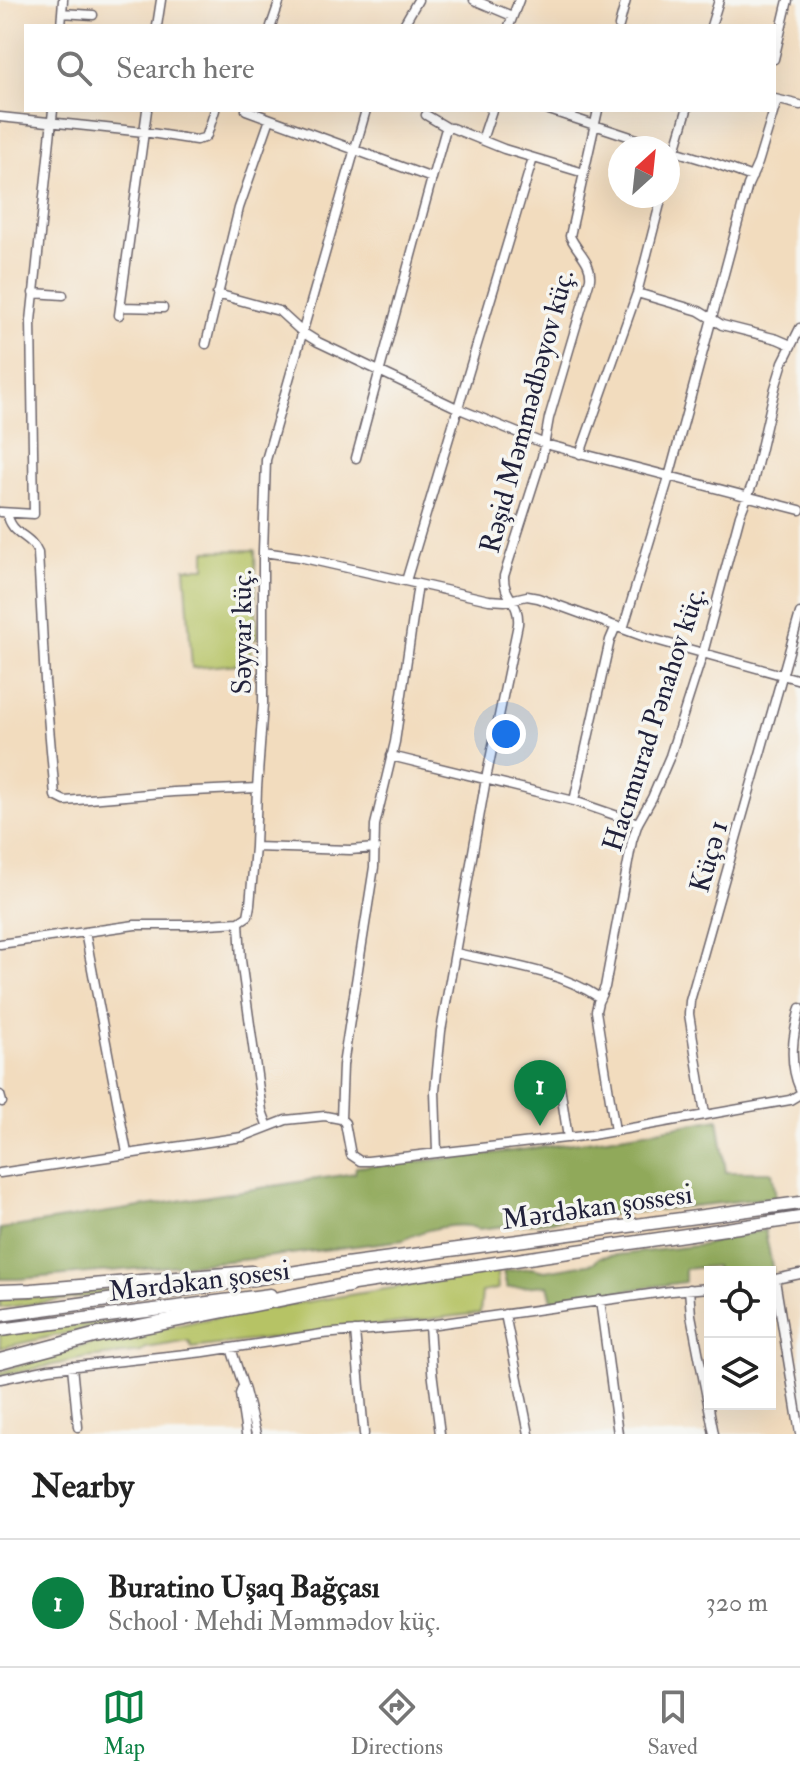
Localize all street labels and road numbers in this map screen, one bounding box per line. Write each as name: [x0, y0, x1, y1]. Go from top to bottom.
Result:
street label: Rəşid Məmmədbəyov küç.: [473, 266, 582, 557]
street label: Səyyar küç.: [225, 570, 260, 694]
street label: Hacımurad Pənahov küç.: [595, 583, 714, 856]
street label: Küçə 1: [683, 816, 736, 896]
street label: Mərdəkan şossesi: [500, 1177, 695, 1238]
street label: Mərdəkan şosesi: [107, 1253, 292, 1310]

